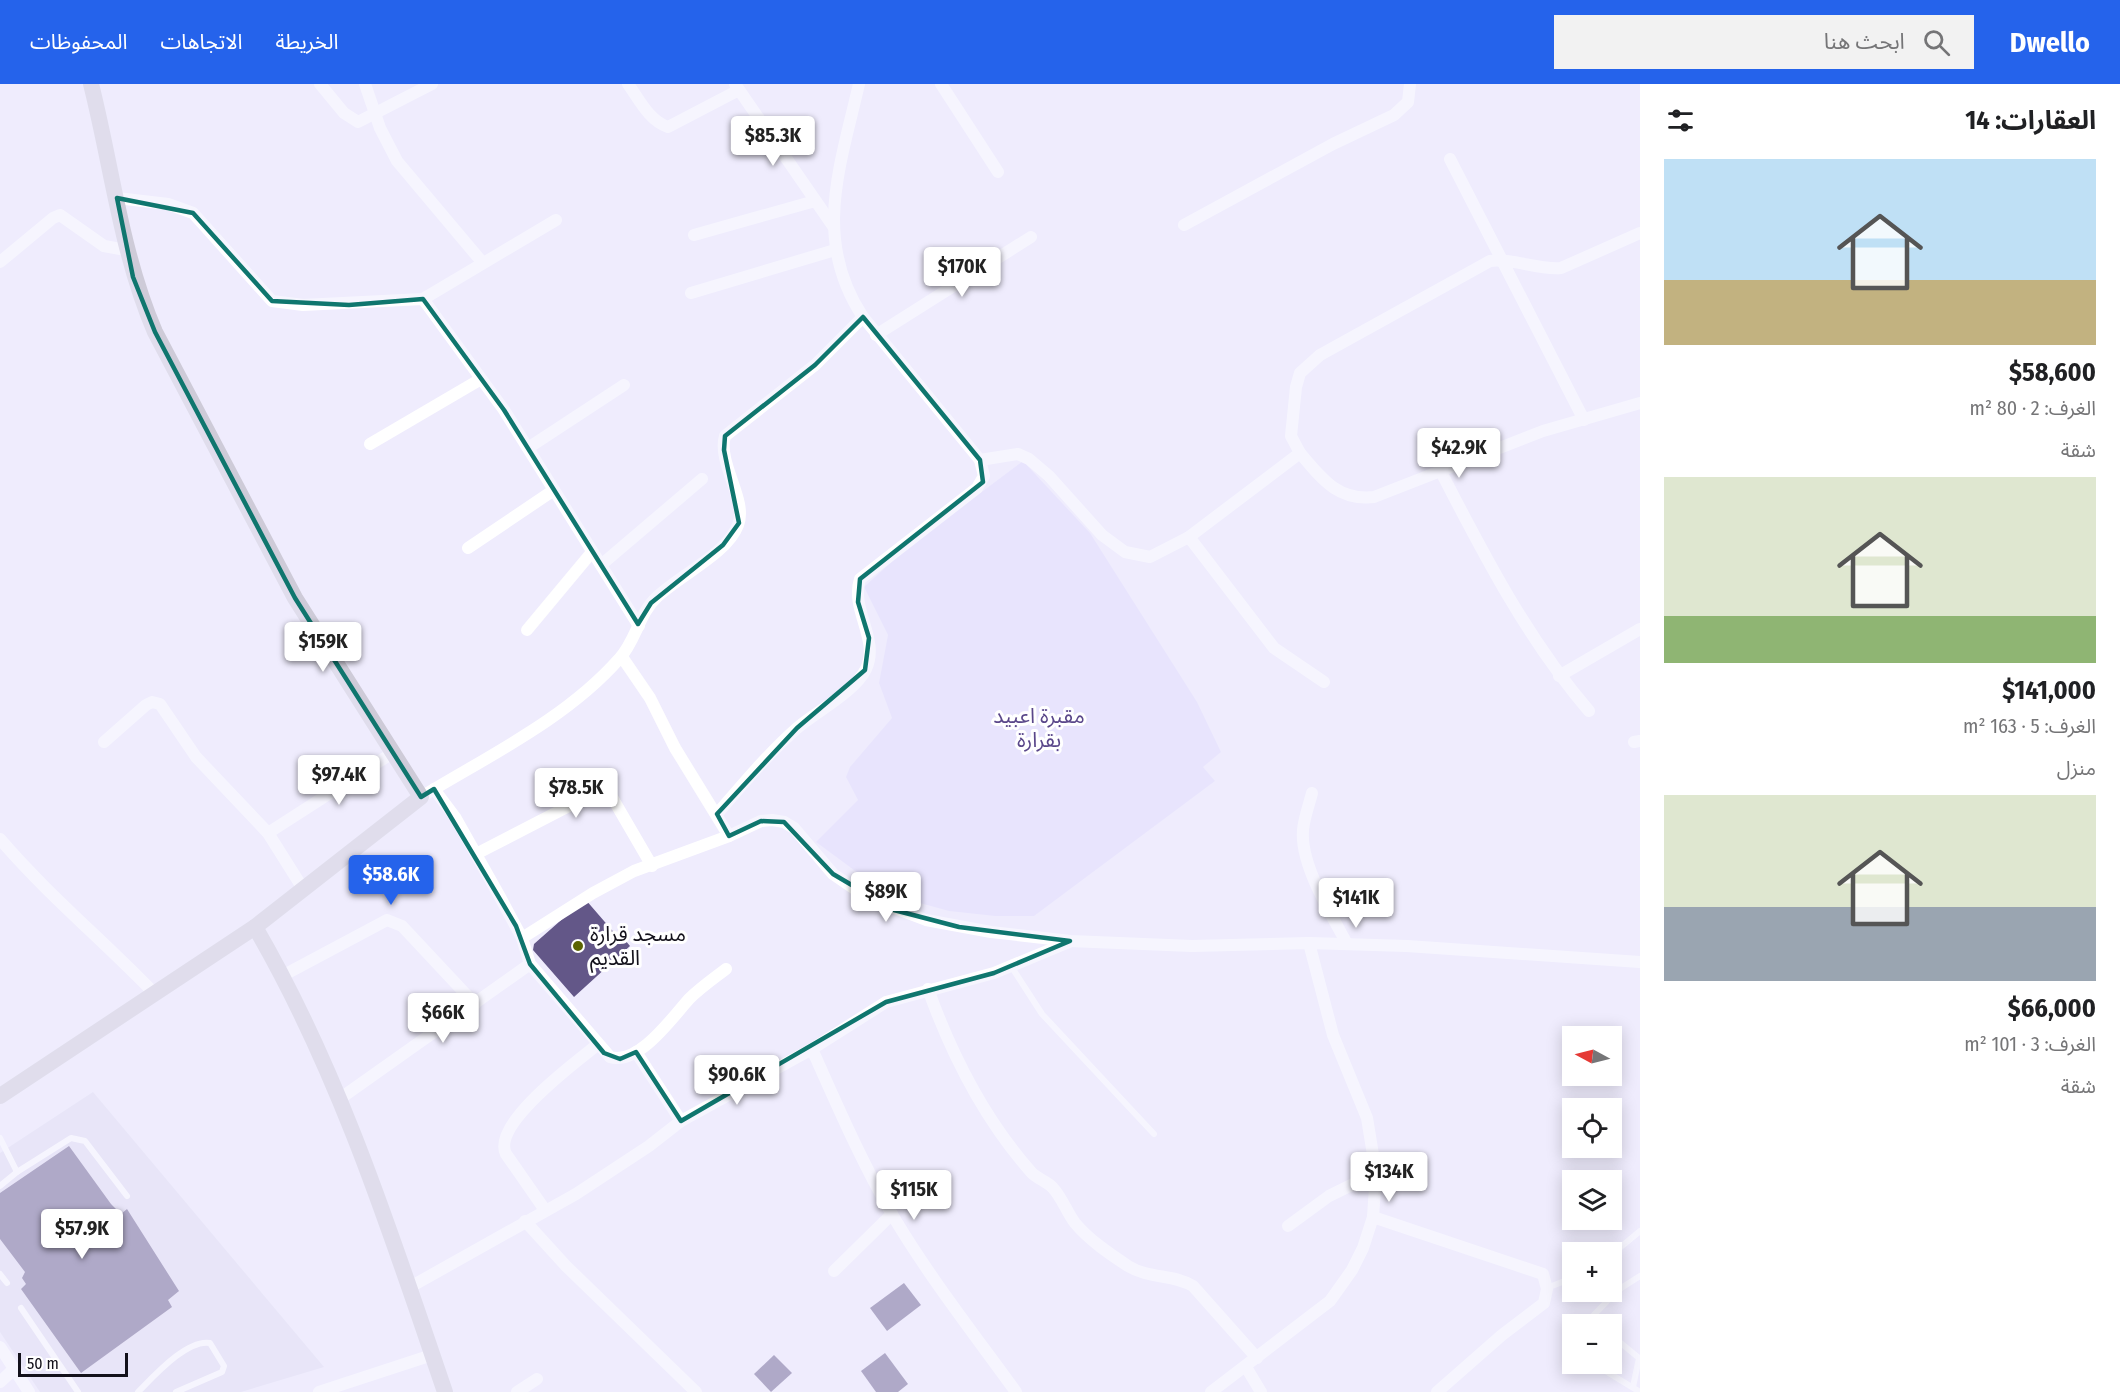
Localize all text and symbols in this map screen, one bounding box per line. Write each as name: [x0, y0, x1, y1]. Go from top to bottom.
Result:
search box: [1554, 15, 1974, 69]
icon: search: [1920, 26, 1953, 59]
text: Dwello: [2010, 26, 2090, 59]
text: ابحث هنا: [1824, 28, 1905, 55]
text: المحفوظات: [30, 29, 127, 55]
text: الاتجاهات: [160, 29, 242, 55]
text: الخريطة: [275, 29, 338, 55]
icon: filters: [1664, 104, 1697, 137]
text: العقارات: 14: [1965, 105, 2096, 136]
pin: $85.3K: [724, 116, 822, 167]
text: $85.3K: [745, 123, 801, 147]
icon: home: [1826, 198, 1934, 306]
pin: $170K: [920, 247, 1004, 298]
text: $170K: [938, 254, 986, 278]
text: $58,600: [2009, 357, 2096, 388]
text: الغرف: 2 · 80 m²: [1970, 396, 2096, 420]
pin: $42.9K: [1410, 428, 1508, 479]
text: $42.9K: [1431, 435, 1487, 459]
text: شقة: [2061, 438, 2096, 462]
icon: home: [1826, 516, 1934, 624]
pin: $159K: [281, 622, 365, 673]
text: $159K: [298, 629, 348, 653]
text: $141,000: [2002, 675, 2096, 706]
park label: مقبرة اعبيد بقرارة: [993, 703, 1085, 753]
text: الغرف: 5 · 163 m²: [1963, 714, 2096, 738]
pin: $97.4K: [290, 755, 388, 806]
text: منزل: [2057, 756, 2096, 780]
text: $97.4K: [312, 762, 366, 786]
pin: $78.5K: [527, 768, 625, 819]
text: $78.5K: [549, 775, 603, 799]
icon: home: [1826, 834, 1934, 942]
pin: $58.6K: [342, 855, 440, 906]
text: $58.6K: [363, 862, 419, 886]
pin: $89K: [850, 872, 922, 923]
pin: $141K: [1314, 878, 1398, 929]
text: $89K: [865, 879, 907, 903]
text: $141K: [1333, 885, 1379, 909]
place label: مسجد قرارة القديم: [590, 921, 686, 973]
marker: مسجد قرارة القديم: [571, 939, 585, 953]
pin: $66K: [407, 993, 479, 1044]
text: $66,000: [2008, 993, 2096, 1024]
text: $66K: [422, 1000, 464, 1024]
north arrow: [1562, 1026, 1622, 1086]
map controls: [1562, 1026, 1622, 1374]
text: الغرف: 3 · 101 m²: [1964, 1032, 2096, 1056]
pin: $90.6K: [688, 1055, 786, 1106]
text: $90.6K: [708, 1062, 766, 1086]
text: شقة: [2061, 1074, 2096, 1098]
button: locate: [1562, 1098, 1622, 1158]
pin: $134K: [1347, 1152, 1431, 1203]
text: $134K: [1364, 1159, 1414, 1183]
pin: $115K: [872, 1170, 956, 1221]
button: layers: [1562, 1170, 1622, 1230]
text: $115K: [890, 1177, 938, 1201]
pin: $57.9K: [33, 1209, 131, 1260]
text: $57.9K: [55, 1216, 109, 1240]
button: +: [1562, 1242, 1622, 1302]
button: −: [1562, 1314, 1622, 1374]
scale bar: [18, 1350, 128, 1378]
text: 50 m: [27, 1354, 59, 1373]

